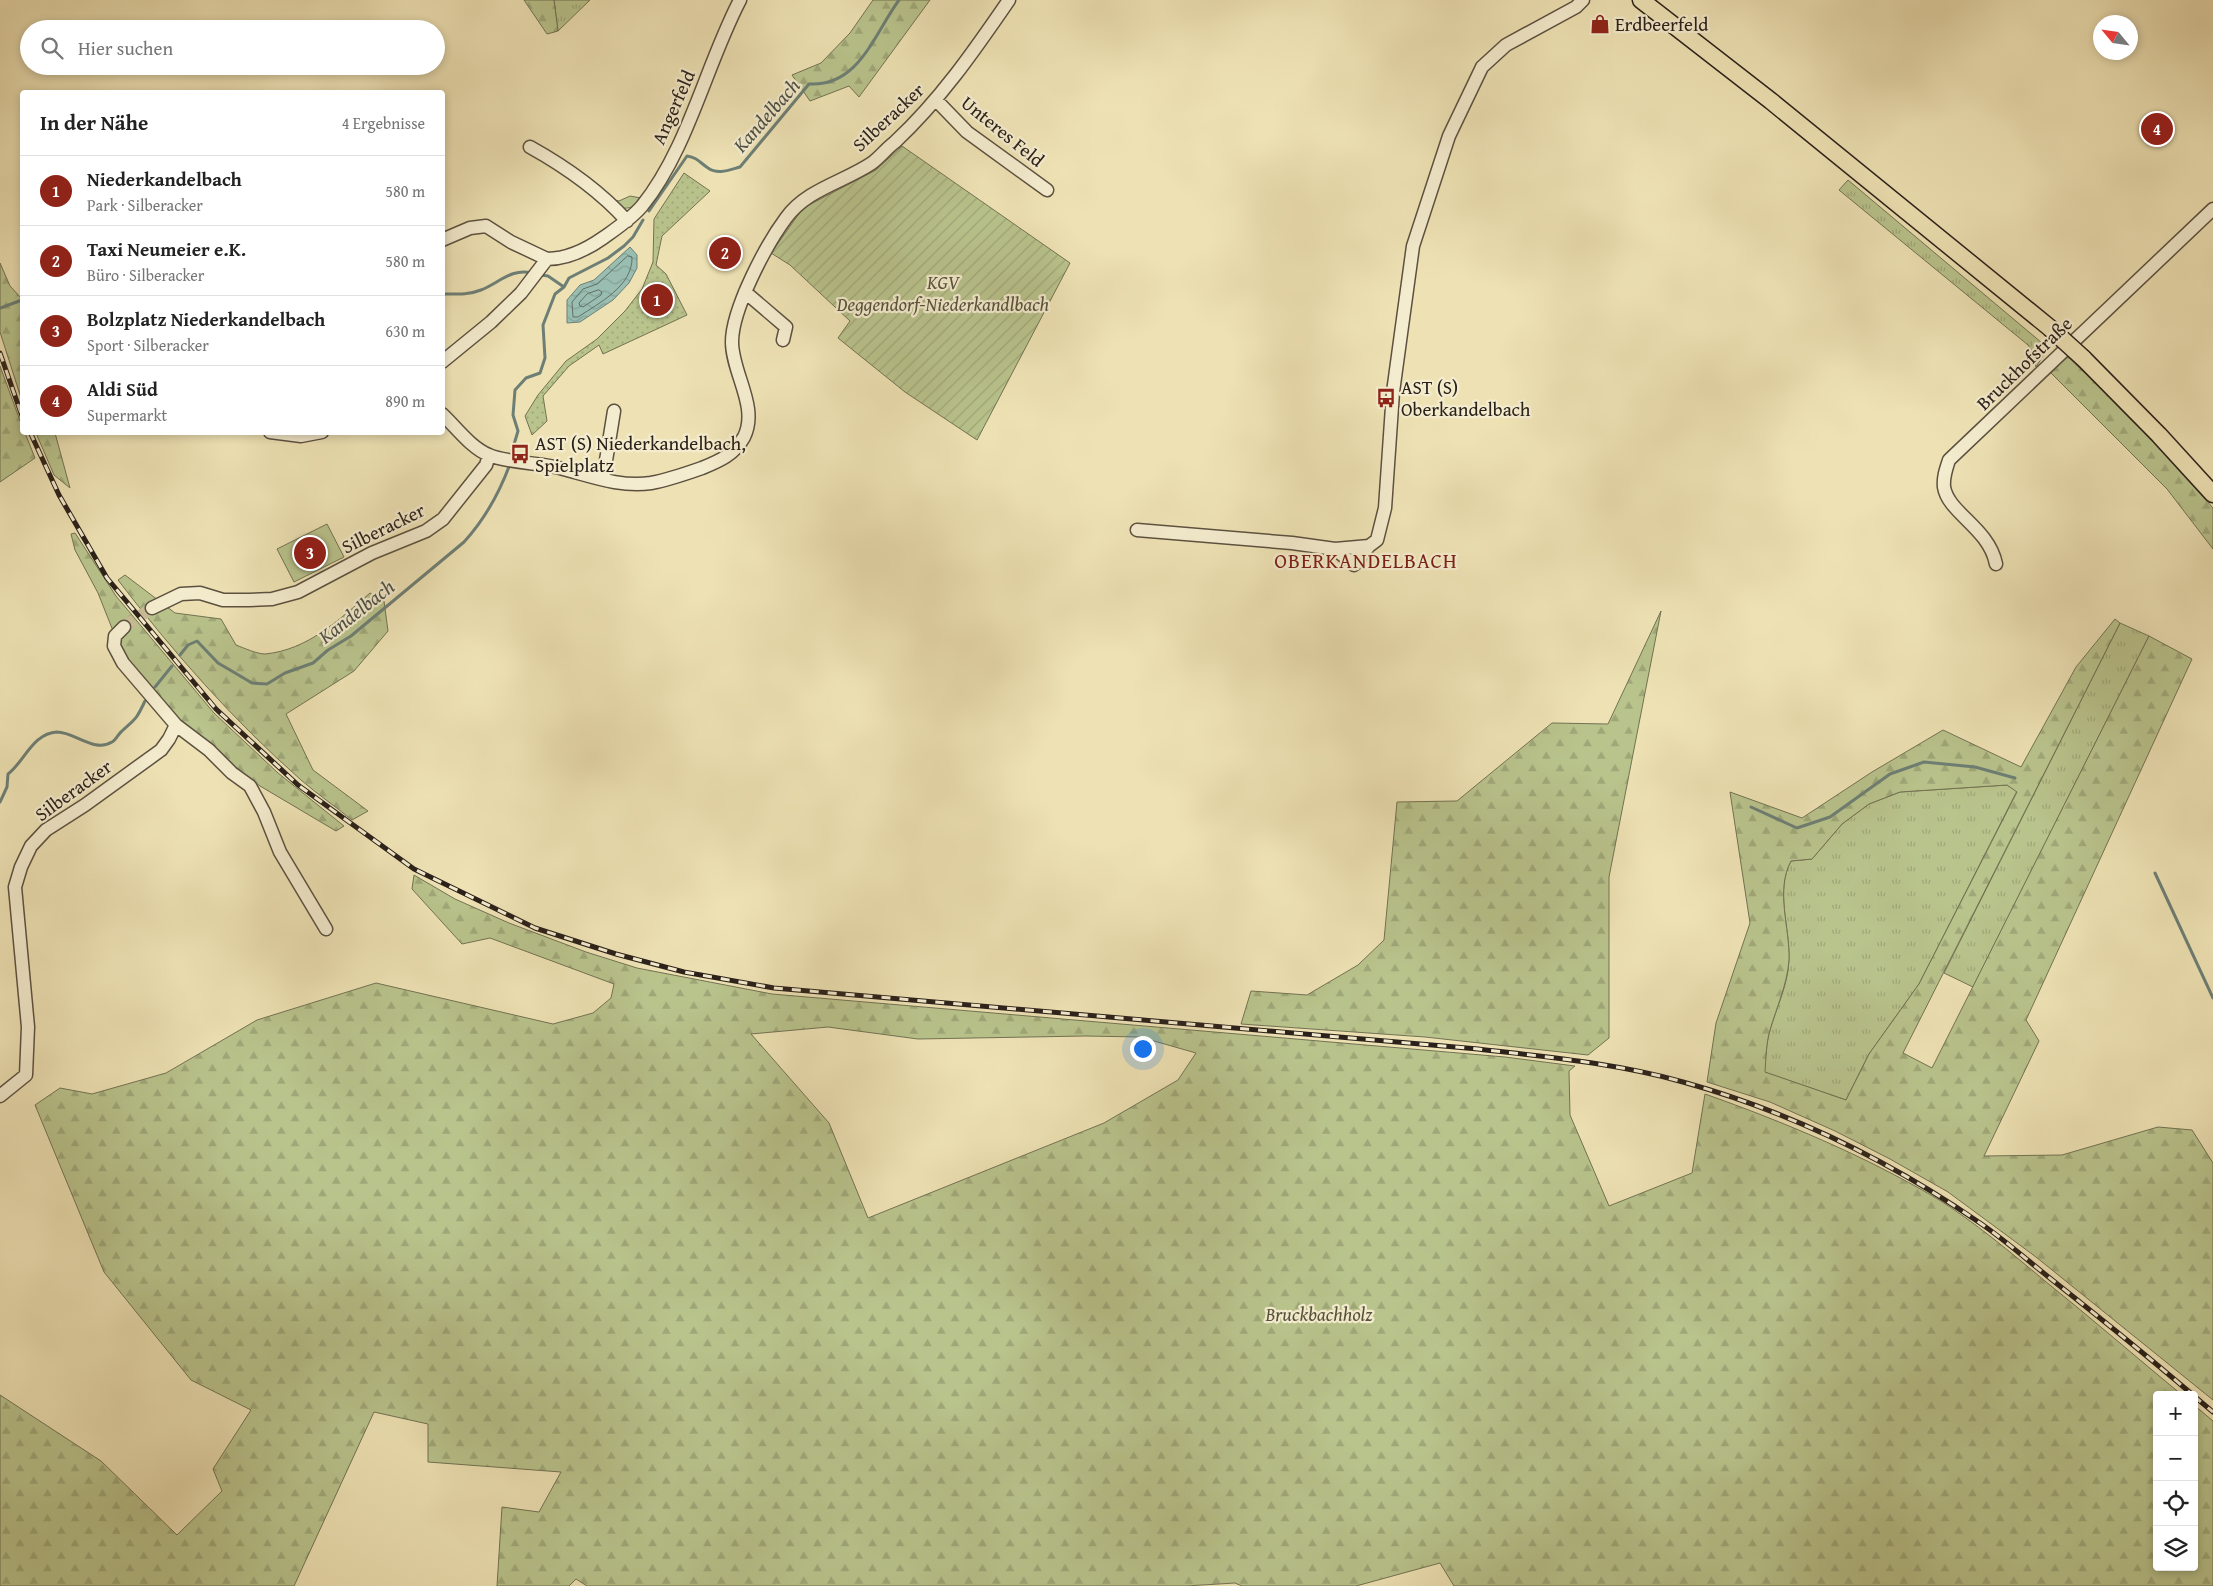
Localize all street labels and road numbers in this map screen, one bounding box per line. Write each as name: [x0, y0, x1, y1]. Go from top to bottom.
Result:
street label: Angerfeld: [644, 64, 702, 149]
street label: Silberacker: [846, 76, 930, 158]
street label: Unteres Feld: [955, 89, 1051, 174]
street label: Bruckhofstraße: [1970, 310, 2078, 416]
street label: Silberacker: [337, 496, 429, 560]
street label: Silberacker: [29, 752, 118, 828]

